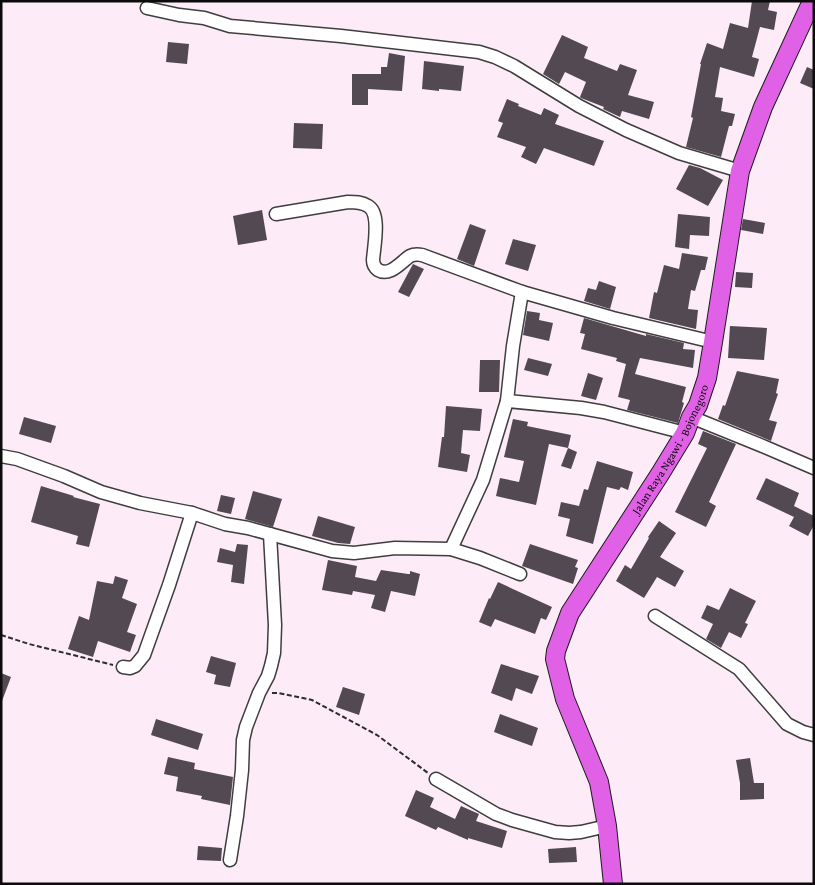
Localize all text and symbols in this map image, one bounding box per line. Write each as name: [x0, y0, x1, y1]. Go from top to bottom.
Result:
street label: Jalan Raya Ngawi - Bojonegoro: [628, 383, 711, 518]

